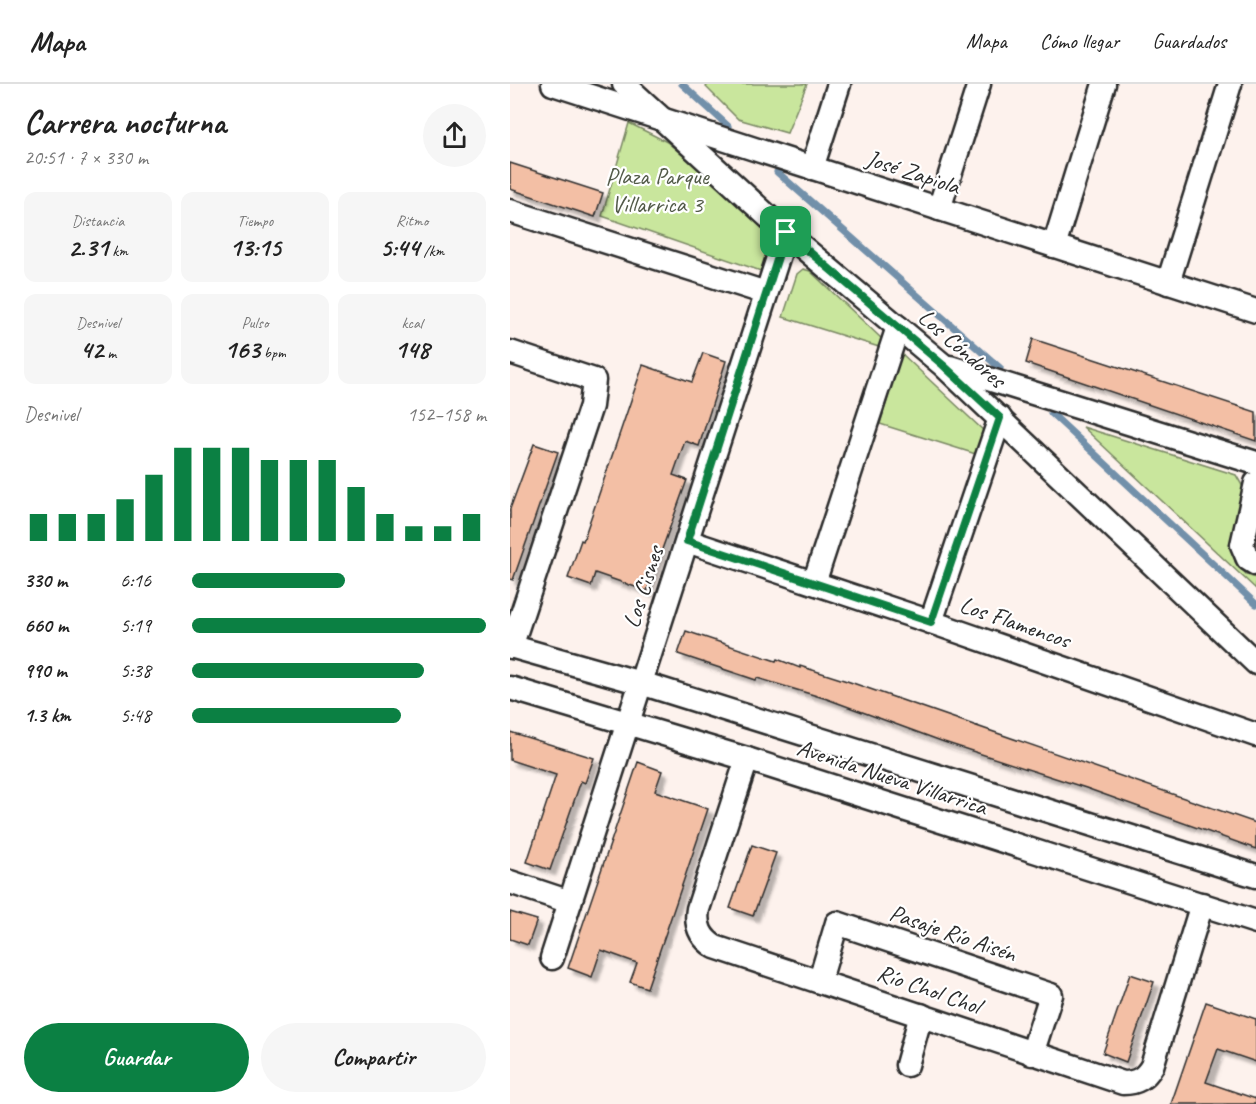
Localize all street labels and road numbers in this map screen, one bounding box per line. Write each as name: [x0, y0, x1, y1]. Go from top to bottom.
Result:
street label: José Zapiola: [862, 143, 965, 202]
street label: Los Cóndores: [912, 302, 1014, 396]
street label: Los Cisnes: [616, 540, 671, 631]
street label: Los Flamencos: [956, 589, 1076, 655]
street label: Avenida Nueva Villarrica: [793, 732, 992, 822]
street label: Pasaje Río Aisén: [886, 897, 1021, 969]
street label: Río Chol Chol: [873, 957, 988, 1022]

